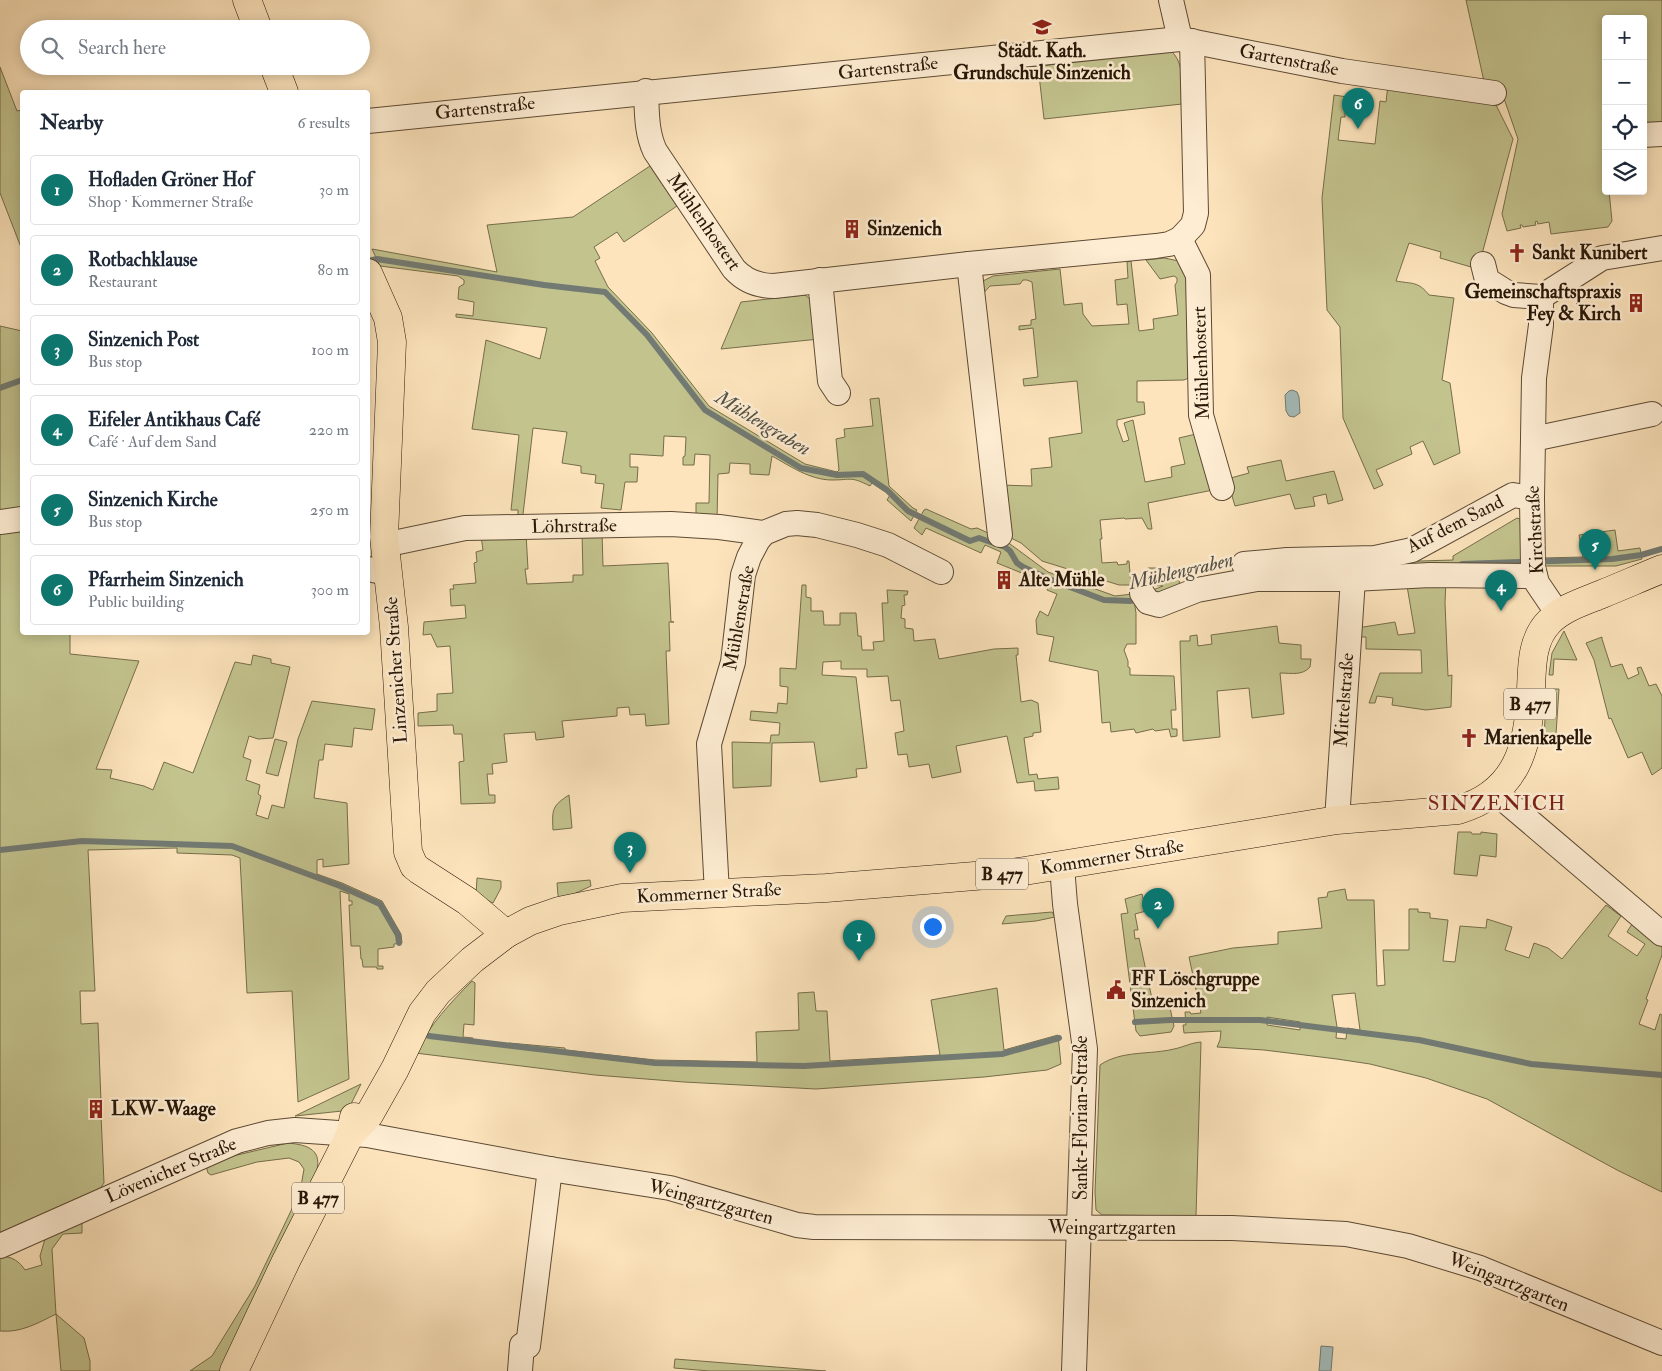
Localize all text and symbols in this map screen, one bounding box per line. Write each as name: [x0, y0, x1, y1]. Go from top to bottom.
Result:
map controls: [1602, 15, 1647, 195]
button: +: [1602, 15, 1647, 60]
school or university icon: Städt. Kath. Grundschule Sinzenich: [1031, 16, 1053, 38]
search box: [20, 20, 370, 75]
icon: search: [38, 34, 66, 62]
text: Search here: [78, 36, 166, 60]
place label: Städt. Kath. Grundschule Sinzenich: [953, 39, 1131, 85]
street label: Gartenstraße: [1237, 39, 1341, 81]
street label: Gartenstraße: [837, 51, 939, 85]
button: −: [1602, 60, 1647, 105]
pin: 6: [1342, 88, 1374, 129]
street label: Gartenstraße: [434, 91, 536, 125]
button: locate: [1602, 105, 1647, 150]
text: Nearby: [40, 109, 103, 136]
text: 6 results: [298, 113, 350, 133]
button: layers: [1602, 150, 1647, 195]
text: Hofladen Gröner Hof: [88, 168, 253, 192]
street label: Mühlenhostert: [662, 169, 746, 275]
text: 1: [54, 180, 60, 200]
text: 30 m: [319, 180, 349, 200]
text: Shop · Kommerner Straße: [88, 192, 253, 212]
place label: Sinzenich: [867, 217, 942, 241]
building icon: Sinzenich: [841, 218, 863, 240]
place label: Sankt Kunibert: [1532, 241, 1648, 265]
church icon: Sankt Kunibert: [1506, 242, 1528, 264]
text: Rotbachklause: [88, 248, 198, 272]
text: 2: [53, 260, 61, 280]
text: 80 m: [318, 260, 349, 280]
text: Restaurant: [88, 272, 157, 292]
place label: Gemeinschaftspraxis Fey & Kirch: [1464, 280, 1621, 327]
building icon: Gemeinschaftspraxis Fey & Kirch: [1625, 292, 1647, 314]
street label: Mühlenhostert: [1187, 306, 1215, 420]
text: Sinzenich Post: [88, 328, 199, 352]
text: 3: [54, 340, 60, 360]
text: 100 m: [311, 340, 349, 360]
text: Bus stop: [88, 352, 142, 372]
water label: Mühlengraben: [710, 384, 815, 461]
text: Eifeler Antikhaus Café: [88, 408, 260, 432]
text: 4: [53, 420, 61, 440]
text: 220 m: [309, 420, 349, 440]
text: Café · Auf dem Sand: [88, 432, 217, 452]
street label: Kirchstraße: [1521, 485, 1549, 575]
text: Sinzenich Kirche: [88, 488, 218, 512]
street label: Auf dem Sand: [1402, 489, 1508, 559]
text: 5: [53, 500, 61, 520]
text: 250 m: [310, 500, 349, 520]
text: Bus stop: [88, 512, 142, 532]
street label: Löhrstraße: [531, 513, 617, 539]
pin: 5: [1579, 529, 1611, 570]
water label: Mühlengraben: [1125, 547, 1236, 595]
street label: Mühlenstraße: [718, 564, 760, 672]
text: Pfarrheim Sinzenich: [88, 568, 244, 592]
place label: Alte Mühle: [1018, 568, 1105, 592]
building icon: Alte Mühle: [993, 569, 1015, 591]
pin: 4: [1485, 570, 1517, 611]
text: 6: [53, 580, 61, 600]
text: 300 m: [311, 580, 349, 600]
text: Public building: [88, 592, 184, 612]
street label: Linzenicher Straße: [379, 596, 413, 744]
street label: Mittelstraße: [1329, 652, 1359, 748]
road number: B 477: [1504, 689, 1556, 720]
place label: Marienkapelle: [1483, 726, 1592, 751]
church icon: Marienkapelle: [1458, 727, 1480, 749]
district label: SINZENICH: [1428, 790, 1566, 817]
pin: 3: [614, 832, 646, 873]
street label: Kommerner Straße: [1038, 834, 1186, 880]
road number: B 477: [976, 859, 1028, 890]
street label: Kommerner Straße: [636, 877, 782, 909]
pin: 2: [1142, 888, 1174, 929]
your location: [920, 914, 946, 940]
pin: 1: [843, 920, 875, 961]
place label: FF Löschgruppe Sinzenich: [1131, 967, 1259, 1013]
public building icon: FF Löschgruppe Sinzenich: [1105, 979, 1127, 1001]
street label: Sankt-Florian-Straße: [1069, 1036, 1093, 1200]
place label: LKW-Waage: [111, 1097, 216, 1122]
building icon: LKW-Waage: [85, 1098, 107, 1120]
street label: Lövenicher Straße: [102, 1132, 240, 1208]
street label: Weingartzgarten: [645, 1174, 776, 1230]
road number: B 477: [292, 1182, 344, 1214]
street label: Weingartzgarten: [1047, 1216, 1176, 1240]
street label: Weingartzgarten: [1444, 1246, 1573, 1317]

